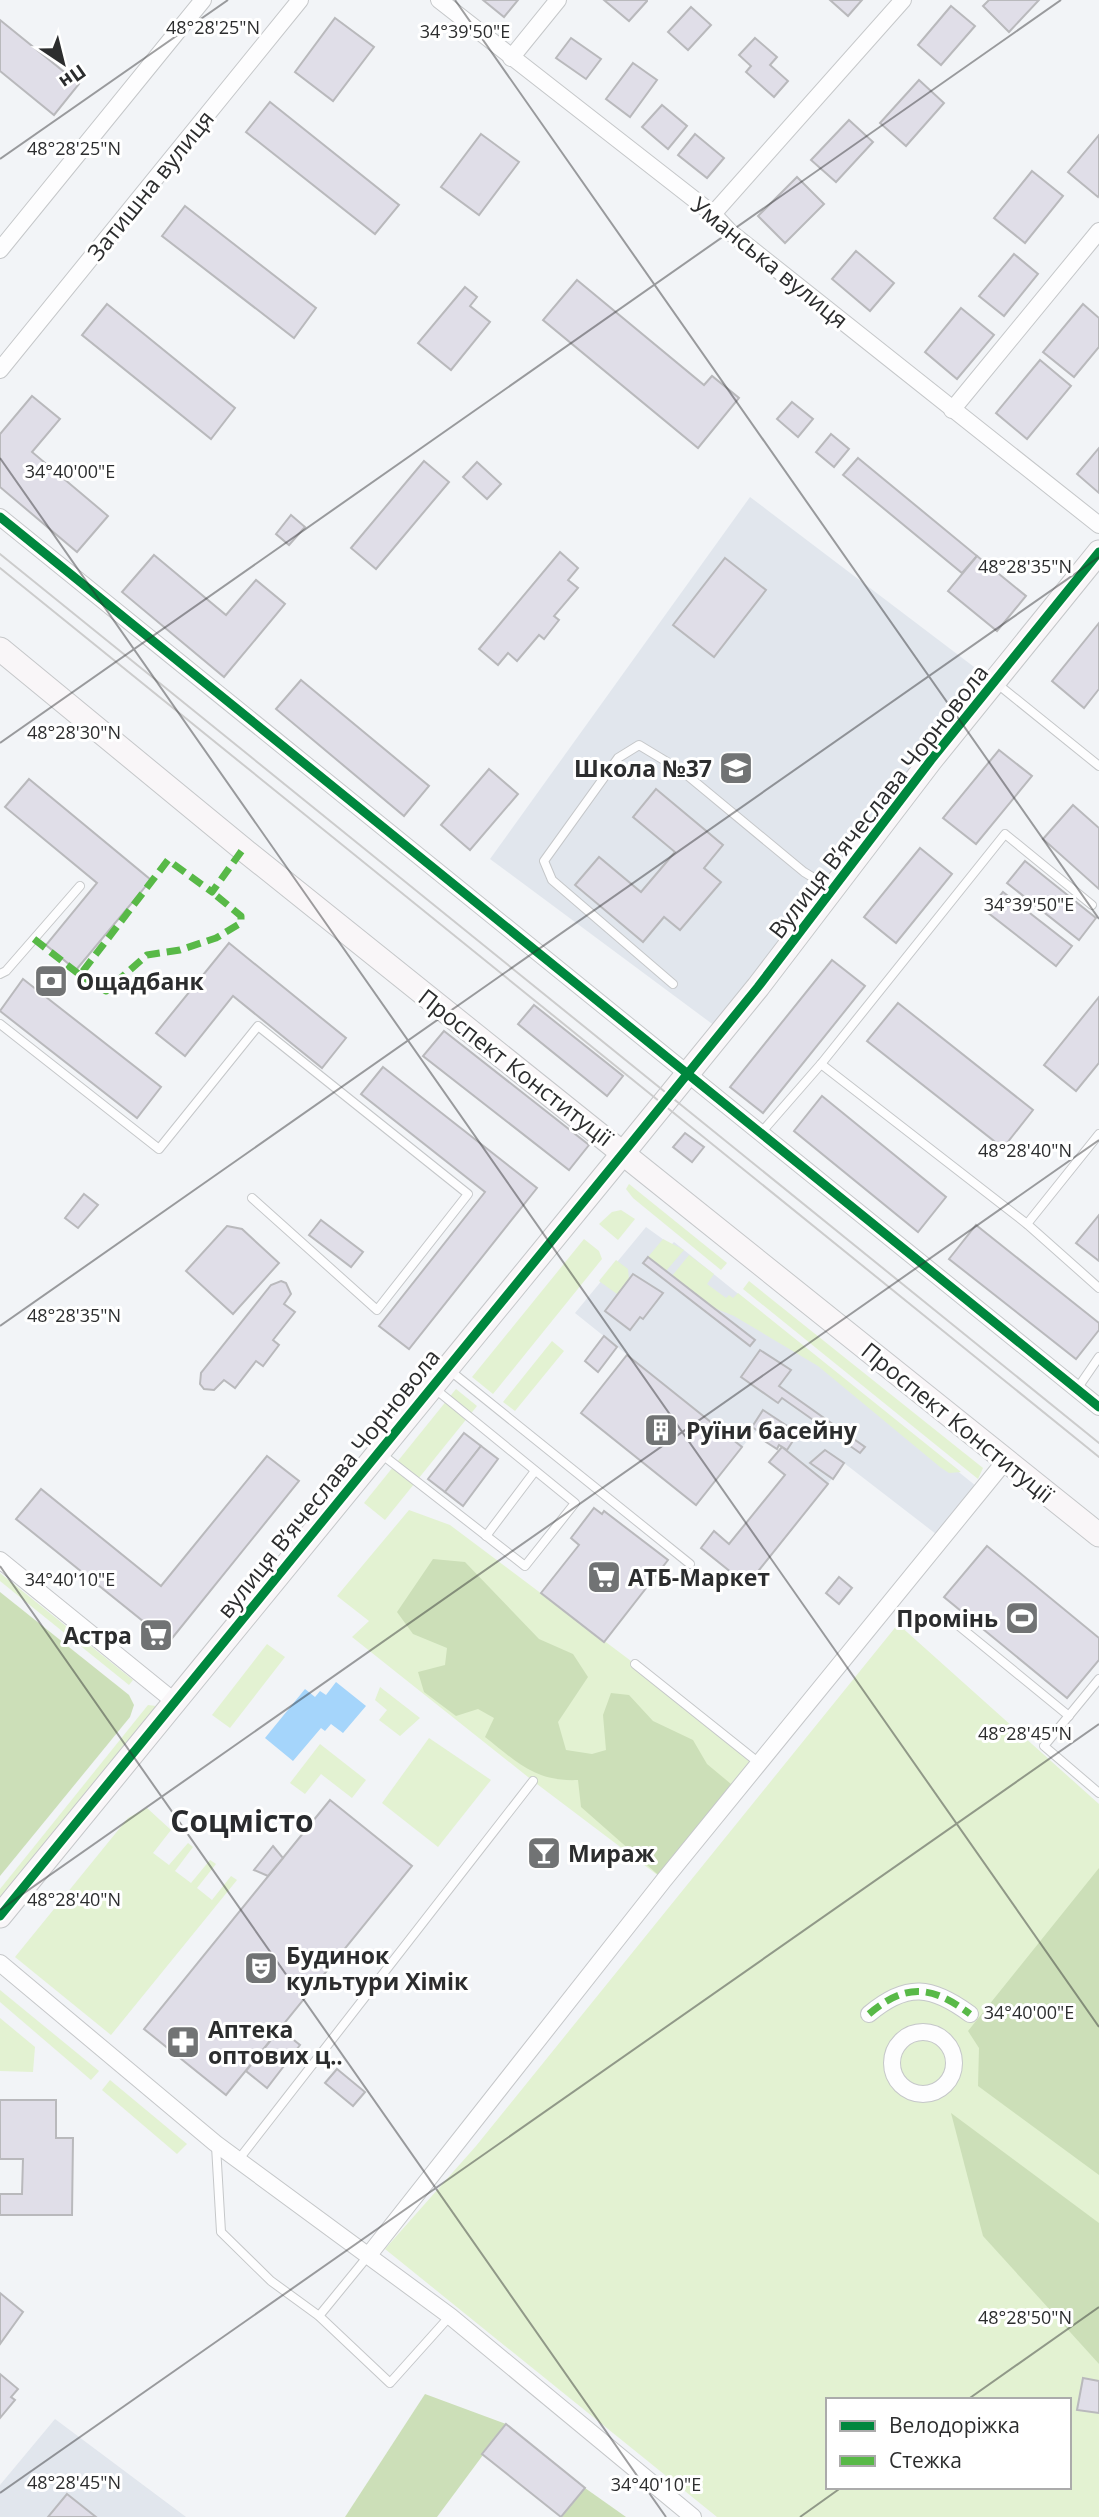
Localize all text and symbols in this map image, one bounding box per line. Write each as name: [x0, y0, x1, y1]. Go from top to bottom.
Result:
text: 48°28'25"N: [166, 15, 260, 39]
text: 34°39'50"E: [420, 19, 510, 43]
north arrow: [28, 28, 98, 98]
text: Пн: [54, 59, 91, 95]
street label: Затишна вулиця: [79, 103, 221, 267]
text: 48°28'25"N: [27, 136, 121, 160]
street label: Уманська вулиця: [685, 189, 855, 335]
text: 34°40'00"E: [25, 459, 115, 483]
text: 48°28'35"N: [978, 554, 1072, 578]
street label: Вулиця Вʼячеслава Чорновола: [761, 657, 995, 945]
text: 48°28'30"N: [27, 720, 121, 744]
school or university icon: Школа №37: [717, 749, 755, 787]
place label: Школа №37: [574, 752, 712, 784]
text: 34°39'50"E: [984, 892, 1074, 916]
bank icon: Ощадбанк: [32, 962, 70, 1000]
place label: Ощадбанк: [76, 965, 205, 997]
street label: Проспект Конституції: [412, 981, 621, 1154]
text: 48°28'40"N: [978, 1138, 1072, 1162]
text: 48°28'35"N: [27, 1303, 121, 1327]
street label: Проспект Конституції: [855, 1334, 1062, 1510]
street label: вулиця Вʼячеслава Чорновола: [209, 1342, 447, 1624]
building icon: Руїни басейну: [642, 1411, 680, 1449]
place label: Руїни басейну: [686, 1414, 858, 1446]
supermarket icon: АТБ-Маркет: [585, 1558, 623, 1596]
place label: АТБ-Маркет: [628, 1561, 770, 1593]
text: 34°40'10"E: [25, 1567, 115, 1591]
sports icon: Промінь: [1003, 1599, 1041, 1637]
place label: Промінь: [896, 1602, 998, 1634]
supermarket icon: Астра: [137, 1616, 175, 1654]
place label: Астра: [63, 1619, 132, 1651]
text: 48°28'45"N: [978, 1721, 1072, 1745]
district label: Соцмісто: [170, 1800, 314, 1841]
bar icon: Мираж: [525, 1834, 563, 1872]
place label: Мираж: [568, 1837, 656, 1869]
text: 48°28'40"N: [27, 1887, 121, 1911]
place label: Будинок культури Хімік: [286, 1939, 469, 1997]
theatre icon: Будинок культури Хімік: [242, 1949, 280, 1987]
text: 34°40'00"E: [984, 2000, 1074, 2024]
place label: Аптека оптових ц‥: [208, 2013, 343, 2071]
pharmacy icon: Аптека оптових ц‥: [164, 2023, 202, 2061]
text: 48°28'50"N: [978, 2305, 1072, 2329]
legend: [826, 2398, 1071, 2489]
text: Велодоріжка: [889, 2411, 1020, 2439]
text: Стежка: [889, 2446, 962, 2474]
text: 48°28'45"N: [27, 2470, 121, 2494]
text: 34°40'10"E: [611, 2472, 701, 2496]

